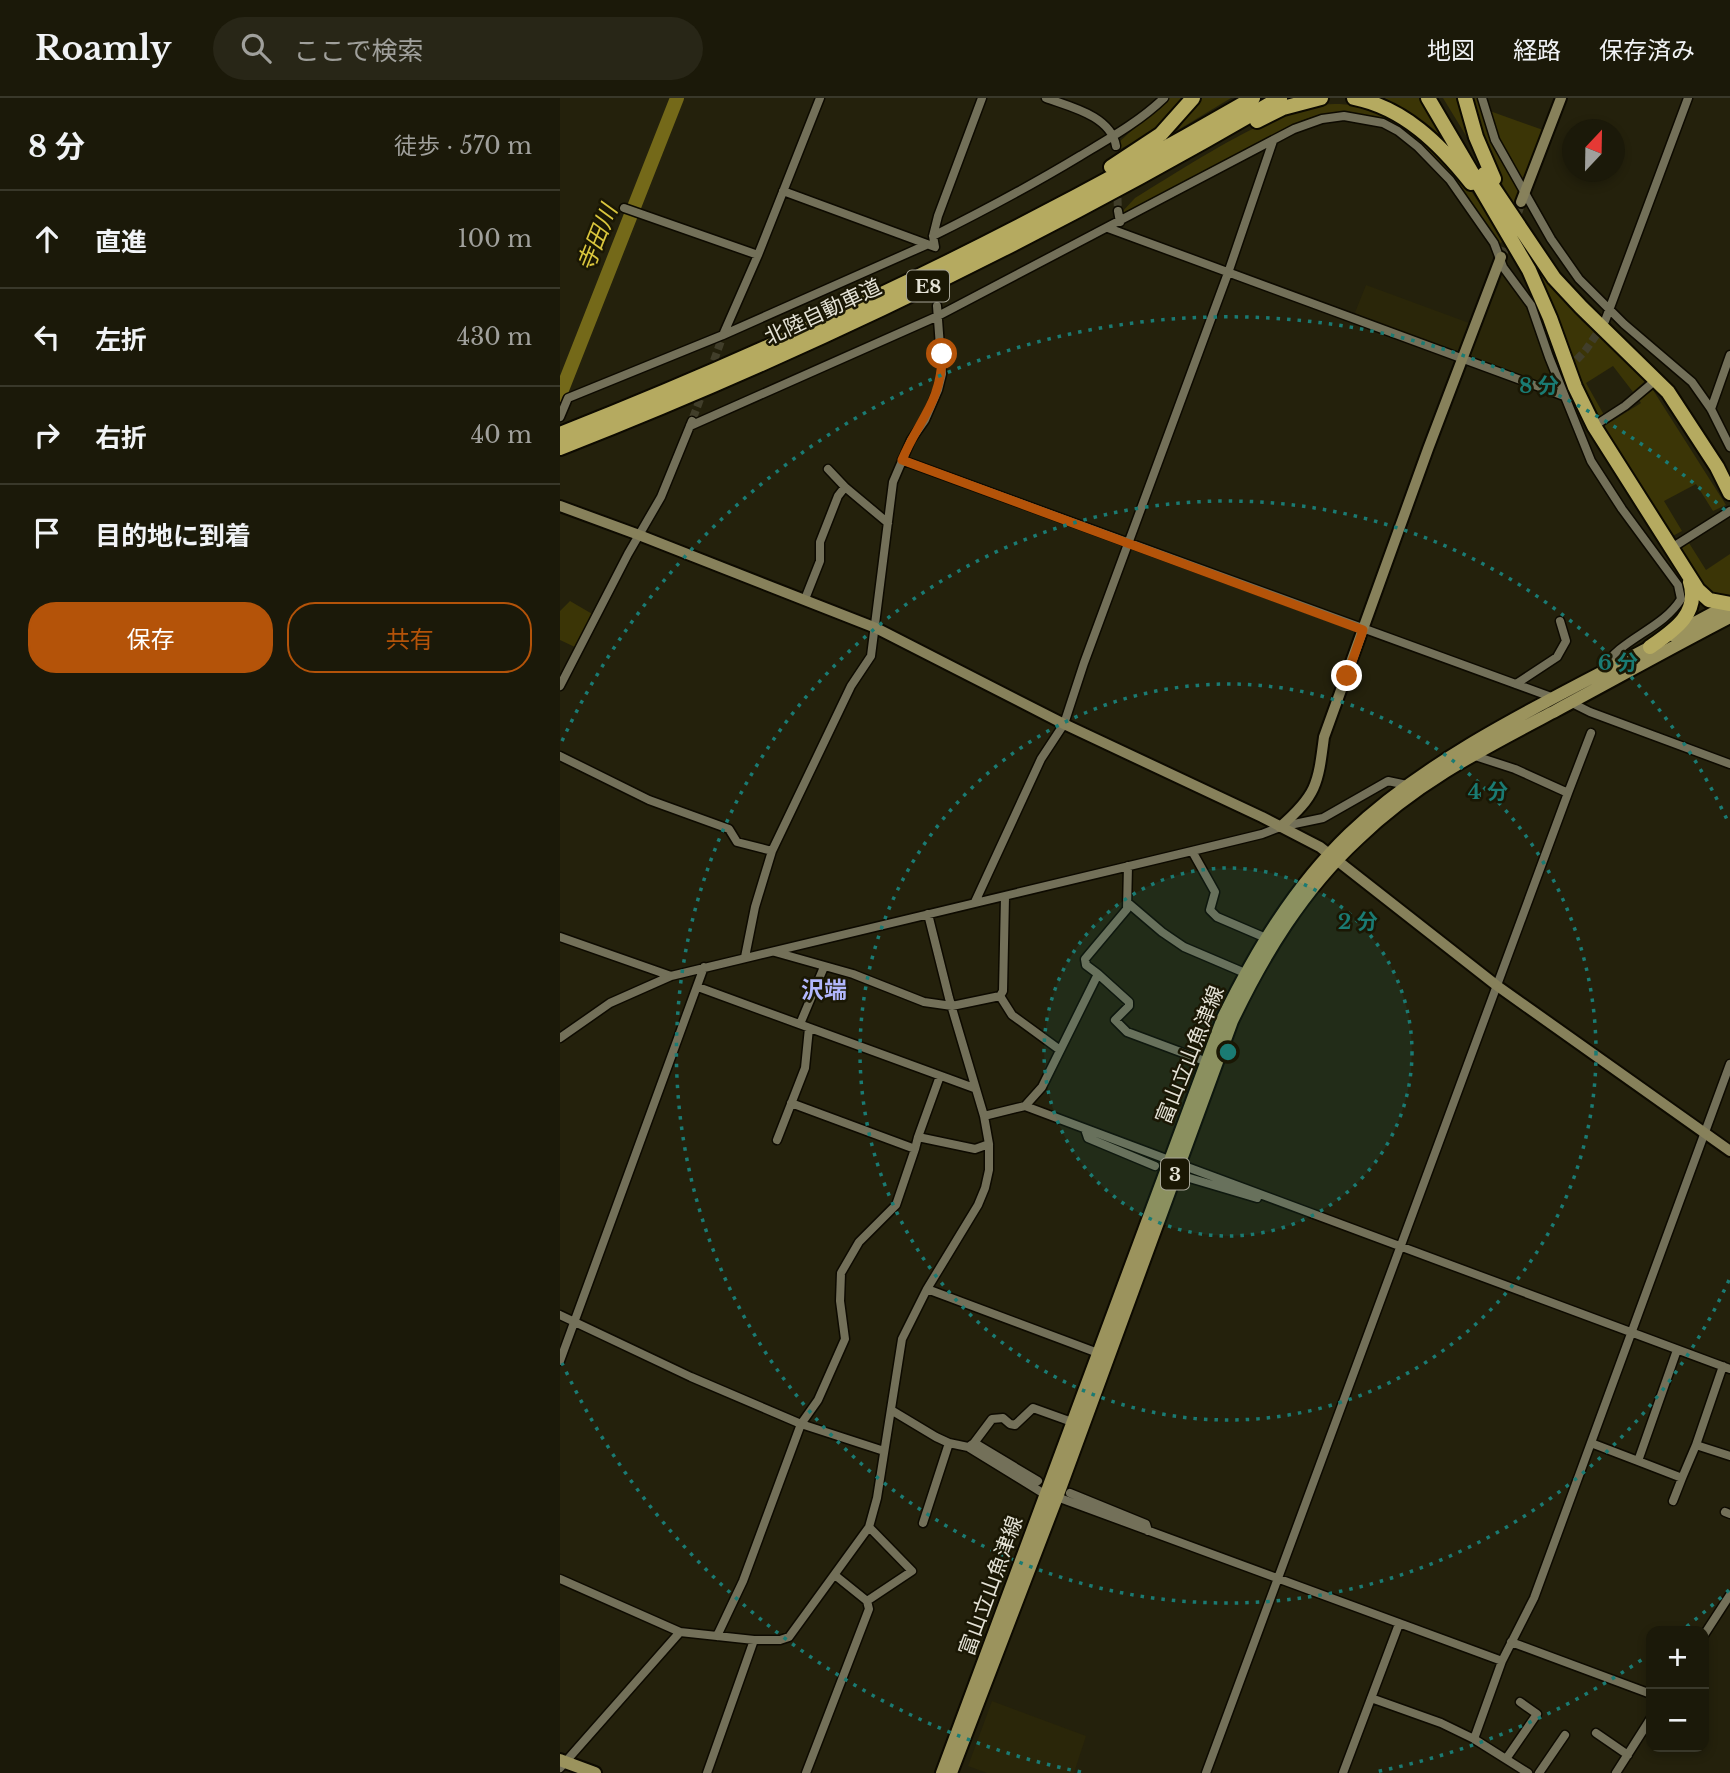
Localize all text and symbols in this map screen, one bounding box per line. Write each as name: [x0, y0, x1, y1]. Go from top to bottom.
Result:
search box: [213, 17, 703, 80]
text: Roamly: [35, 28, 171, 69]
icon: search: [237, 29, 275, 67]
text: ここで検索: [293, 35, 423, 67]
text: 地図: [1427, 36, 1475, 65]
text: 経路: [1513, 36, 1561, 65]
text: 保存済み: [1599, 36, 1695, 65]
north arrow: [1562, 119, 1625, 182]
text: 8 分: [28, 128, 85, 165]
text: 徒歩 · 570 m: [394, 132, 532, 160]
water label: 寺田川: [571, 198, 624, 275]
icon: ahead: [28, 220, 66, 258]
text: 100 m: [458, 225, 532, 253]
text: 直進: [95, 226, 147, 258]
road number: E8: [907, 270, 949, 302]
street label: 北陸自動車道: [760, 274, 886, 350]
icon: left: [28, 318, 66, 356]
text: 430 m: [457, 323, 532, 351]
text: 左折: [95, 324, 147, 356]
route start: [926, 338, 957, 369]
text: 8 分: [1519, 373, 1559, 399]
icon: right: [28, 416, 66, 454]
text: 40 m: [471, 421, 532, 449]
text: 右折: [95, 422, 147, 454]
icon: arrive: [28, 514, 66, 552]
text: 目的地に到着: [95, 520, 251, 552]
button: 保存: [28, 602, 273, 673]
button: 共有: [287, 602, 532, 673]
text: 6 分: [1598, 650, 1638, 676]
route end: [1331, 660, 1362, 691]
text: 4 分: [1468, 779, 1508, 805]
text: 2 分: [1338, 909, 1378, 935]
district label: 沢端: [801, 976, 847, 1004]
street label: 富山立山魚津線: [1150, 982, 1230, 1128]
centre of rings: [1216, 1040, 1240, 1064]
road number: 3: [1161, 1158, 1189, 1190]
street label: 富山立山魚津線: [954, 1512, 1028, 1660]
map controls: [1646, 1626, 1709, 1752]
button: +: [1646, 1626, 1709, 1689]
button: −: [1646, 1689, 1709, 1752]

